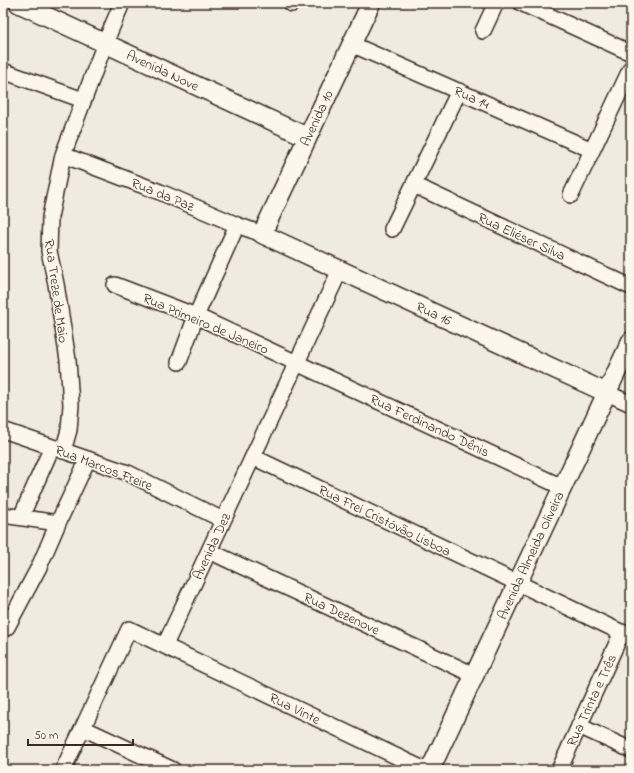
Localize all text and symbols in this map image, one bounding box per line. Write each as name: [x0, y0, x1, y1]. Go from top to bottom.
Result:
street label: Avenida Nove: [123, 45, 203, 98]
street label: Rua 14: [450, 81, 493, 116]
street label: Avenida 10: [295, 87, 339, 150]
street label: Rua da Paz: [128, 173, 197, 218]
street label: Rua Eliéser Silva: [474, 208, 569, 267]
street label: Rua Treze de Maio: [38, 238, 73, 344]
street label: Rua Primeiro de Janeiro: [139, 288, 272, 360]
street label: Rua 16: [412, 297, 455, 332]
street label: Rua Ferdinando Dênis: [366, 389, 493, 463]
street label: Rua Marcos Freire: [52, 440, 156, 497]
street label: Rua Frei Cristóvão Lisboa: [314, 480, 454, 563]
street label: Avenida Almeida Oliveira: [492, 488, 570, 623]
street label: Avenida Dez: [188, 510, 237, 583]
street label: Rua Dezenove: [300, 588, 383, 641]
street label: Rua Trinta e Três: [562, 651, 623, 750]
street label: Rua Vinte: [265, 688, 324, 731]
scale bar: [28, 721, 133, 747]
text: 50 m: [34, 727, 58, 745]

